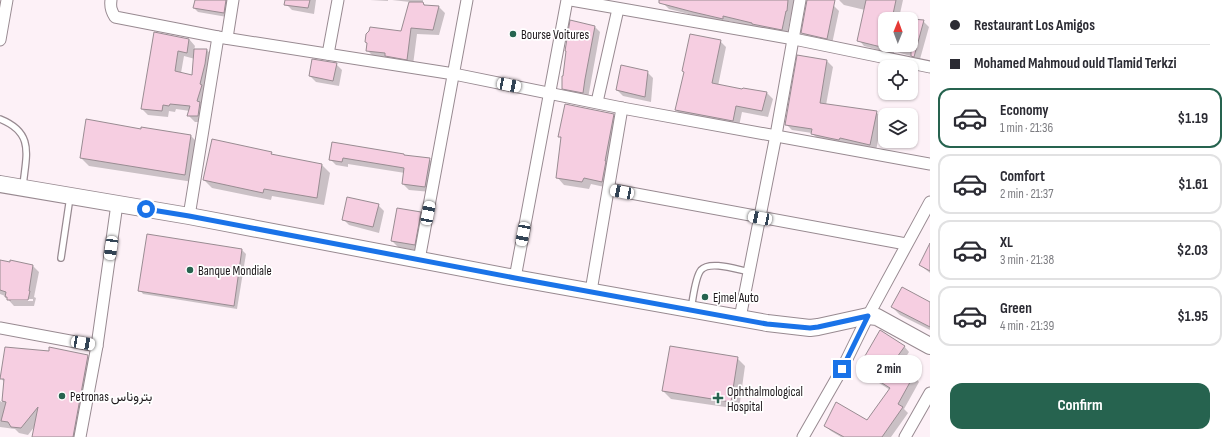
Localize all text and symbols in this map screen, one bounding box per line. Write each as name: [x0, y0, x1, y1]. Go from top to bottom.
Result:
north arrow: [878, 12, 918, 52]
map controls: [878, 12, 918, 148]
text: Restaurant Los Amigos: [974, 16, 1095, 35]
place label: Bourse Voitures: [521, 27, 590, 43]
marker: Bourse Voitures: [508, 29, 518, 39]
text: Mohamed Mahmoud ould Tlamid Terkzi: [974, 54, 1177, 73]
button: locate: [878, 60, 918, 100]
car: [496, 77, 522, 93]
icon: car: [952, 100, 988, 136]
text: Economy: [1000, 101, 1049, 120]
button: layers: [878, 108, 918, 148]
text: $1.19: [1178, 109, 1208, 128]
text: 1 min · 21:36: [1000, 120, 1053, 136]
icon: car: [952, 166, 988, 202]
text: Comfort: [1000, 167, 1045, 186]
text: $1.61: [1178, 175, 1208, 194]
car: [609, 184, 635, 200]
text: 2 min · 21:37: [1000, 186, 1054, 202]
route start: [137, 200, 155, 218]
car: [420, 200, 436, 226]
car: [747, 210, 773, 226]
car: [515, 221, 531, 247]
icon: car: [952, 232, 988, 268]
text: XL: [1000, 233, 1013, 252]
car: [103, 235, 119, 261]
text: $2.03: [1177, 241, 1208, 260]
text: 3 min · 21:38: [1000, 252, 1054, 268]
place label: Banque Mondiale: [198, 263, 272, 279]
marker: Banque Mondiale: [185, 265, 195, 275]
place label: Ejmel Auto: [713, 290, 759, 306]
marker: Ejmel Auto: [700, 292, 710, 302]
icon: car: [952, 298, 988, 334]
text: Green: [1000, 299, 1032, 318]
text: $1.95: [1177, 307, 1208, 326]
text: 4 min · 21:39: [1000, 318, 1054, 334]
car: [70, 335, 96, 351]
callout: 2 min: [856, 355, 922, 383]
route end: [833, 360, 851, 378]
text: 2 min: [877, 361, 901, 377]
button: Confirm: [950, 383, 1210, 429]
place label: Ophthalmological Hospital: [727, 384, 803, 415]
place label: Petronas بتروناس: [70, 389, 153, 405]
marker: Petronas بتروناس: [57, 391, 67, 401]
marker: Ophthalmological Hospital: [712, 392, 724, 404]

